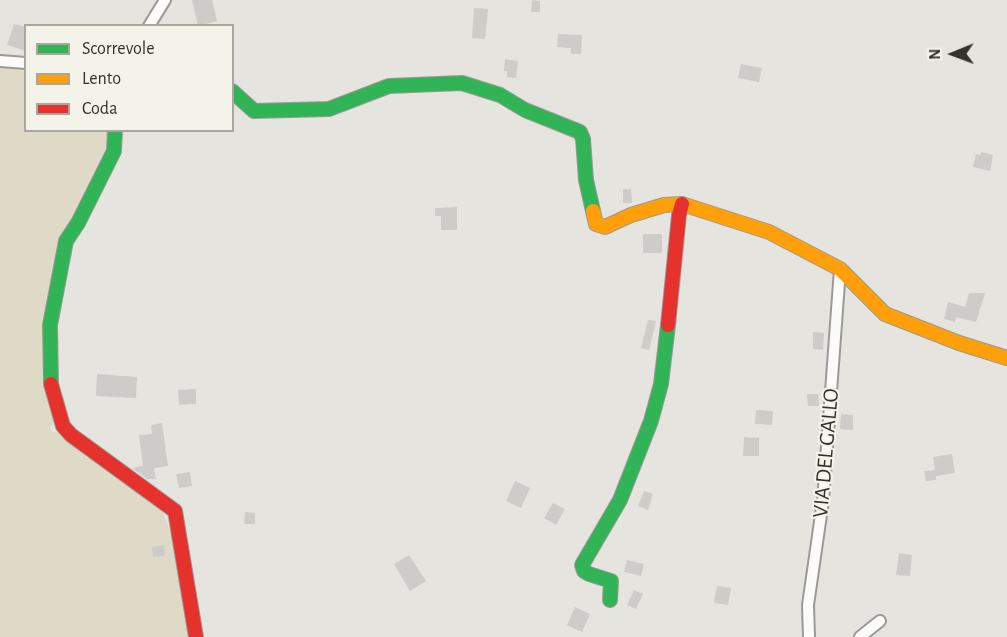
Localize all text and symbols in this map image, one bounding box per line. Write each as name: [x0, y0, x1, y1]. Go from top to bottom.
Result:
legend: [24, 24, 234, 132]
north arrow: [923, 24, 983, 84]
text: Scorrevole: [82, 40, 155, 58]
text: N: [927, 49, 943, 60]
text: Lento: [82, 70, 121, 88]
text: Coda: [82, 100, 117, 118]
street label: VIA DEL GALLO: [807, 387, 845, 519]

